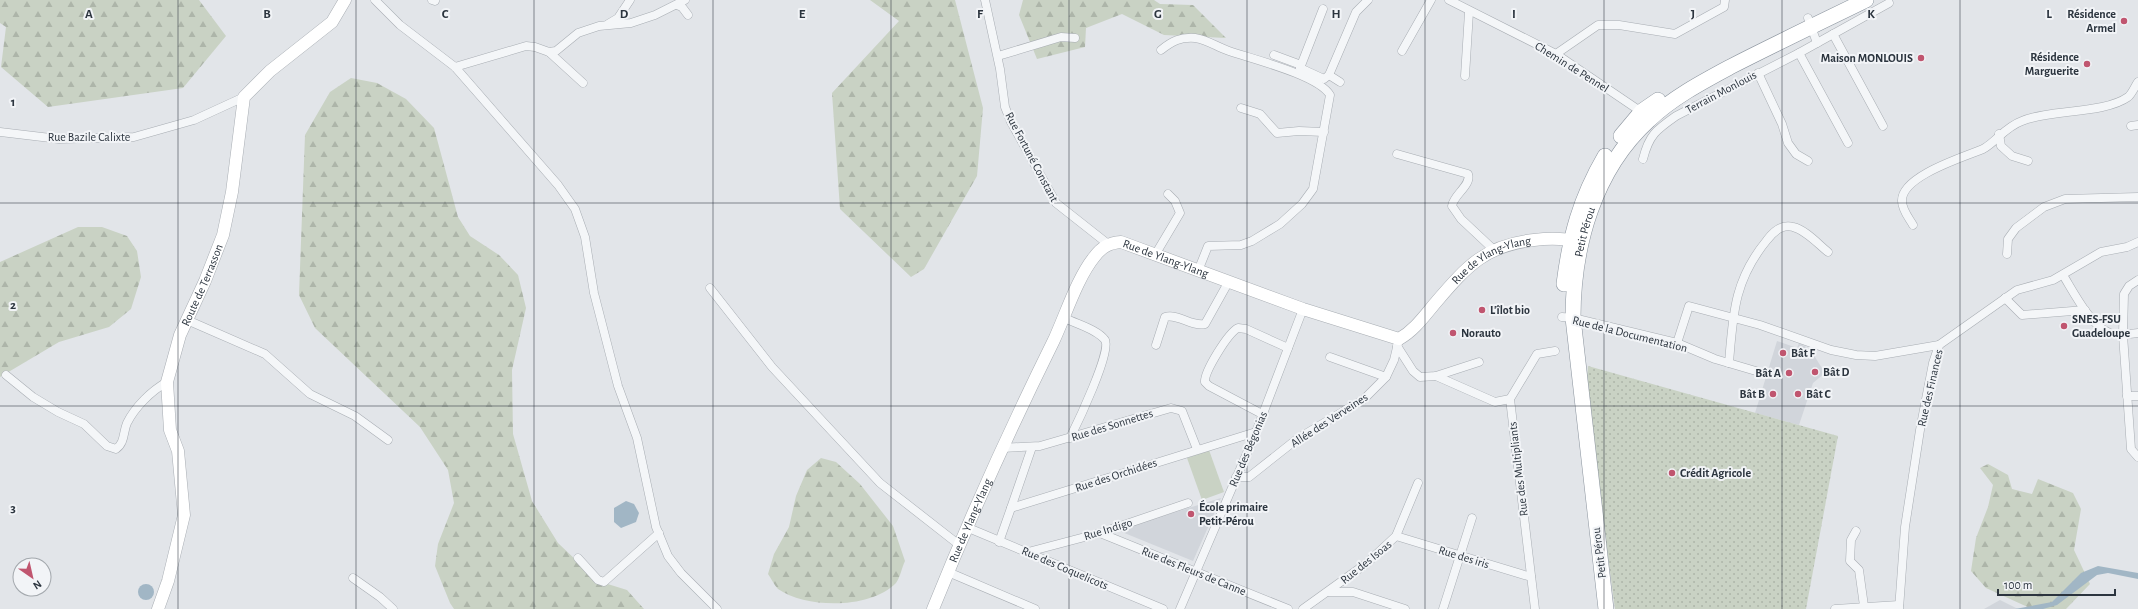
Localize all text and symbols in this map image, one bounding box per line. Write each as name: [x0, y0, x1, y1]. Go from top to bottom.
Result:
text: A: [85, 8, 93, 21]
text: B: [263, 8, 271, 21]
text: C: [442, 8, 449, 21]
text: D: [620, 8, 629, 21]
text: E: [799, 8, 806, 21]
text: F: [977, 8, 984, 21]
text: G: [1154, 8, 1162, 21]
text: H: [1331, 8, 1341, 21]
text: I: [1512, 8, 1516, 21]
text: J: [1691, 8, 1695, 21]
text: K: [1867, 8, 1875, 21]
text: L: [2046, 8, 2052, 21]
place label: Résidence Armel: [2067, 8, 2116, 34]
marker: Résidence Armel: [2119, 16, 2129, 26]
street label: Chemin de Pennel: [1533, 40, 1611, 94]
place label: Résidence Marguerite: [2025, 51, 2079, 77]
place label: Maison MONLOUIS: [1821, 52, 1913, 64]
marker: Maison MONLOUIS: [1916, 53, 1926, 63]
marker: Résidence Marguerite: [2082, 59, 2092, 69]
street label: Terrain Monlouis: [1684, 68, 1758, 116]
text: 1: [11, 96, 15, 109]
street label: Rue Fortuné Constant: [1003, 110, 1061, 204]
street label: Rue Bazile Calixte: [48, 131, 130, 143]
street label: Petit Pérou: [1572, 205, 1597, 258]
street label: Rue de Ylang-Ylang: [1449, 234, 1532, 286]
street label: Rue de Ylang-Ylang: [1121, 237, 1210, 280]
street label: Route de Terrasson: [179, 242, 225, 328]
text: 2: [10, 299, 16, 312]
place label: L'îlot bio: [1490, 304, 1530, 316]
marker: L'îlot bio: [1477, 305, 1487, 315]
place label: SNES-FSU Guadeloupe: [2072, 313, 2131, 339]
street label: Rue de la Documentation: [1571, 314, 1689, 354]
marker: SNES-FSU Guadeloupe: [2059, 321, 2069, 331]
place label: Norauto: [1461, 327, 1501, 339]
marker: Norauto: [1448, 328, 1458, 338]
place label: Bât F: [1791, 347, 1816, 359]
marker: Bât F: [1778, 348, 1788, 358]
street label: Rue des Finances: [1915, 348, 1945, 428]
place label: Bât D: [1823, 366, 1850, 378]
place label: Bât A: [1755, 367, 1782, 379]
marker: Bât D: [1810, 367, 1820, 377]
marker: Bât A: [1784, 368, 1794, 378]
place label: Bât B: [1739, 388, 1765, 400]
place label: Bât C: [1806, 388, 1832, 400]
marker: Bât B: [1768, 389, 1778, 399]
marker: Bât C: [1793, 389, 1803, 399]
street label: Allée des Verveines: [1288, 391, 1370, 449]
street label: Rue des Sonnettes: [1070, 407, 1154, 443]
street label: Rue des Bégonias: [1227, 410, 1269, 488]
street label: Rue des Multipliants: [1506, 421, 1530, 517]
street label: Rue des Orchidées: [1074, 456, 1158, 494]
place label: Crédit Agricole: [1680, 467, 1751, 479]
marker: Crédit Agricole: [1667, 468, 1677, 478]
street label: Rue de Ylang-Ylang: [947, 477, 994, 564]
place label: École primaire Petit-Pérou: [1199, 499, 1268, 527]
text: 3: [10, 502, 16, 515]
marker: École primaire Petit-Pérou: [1186, 509, 1196, 519]
street label: Rue Indigo: [1082, 516, 1134, 542]
street label: Petit Pérou: [1590, 527, 1608, 579]
street label: Rue des Isoas: [1338, 538, 1394, 586]
street label: Rue des Coquelicots: [1020, 544, 1110, 592]
street label: Rue des iris: [1437, 544, 1491, 570]
street label: Rue des Fleurs de Canne: [1140, 545, 1248, 597]
north arrow: [12, 557, 52, 597]
scale bar: [1998, 571, 2115, 597]
text: N: [31, 578, 44, 592]
text: 100 m: [2004, 579, 2032, 591]

